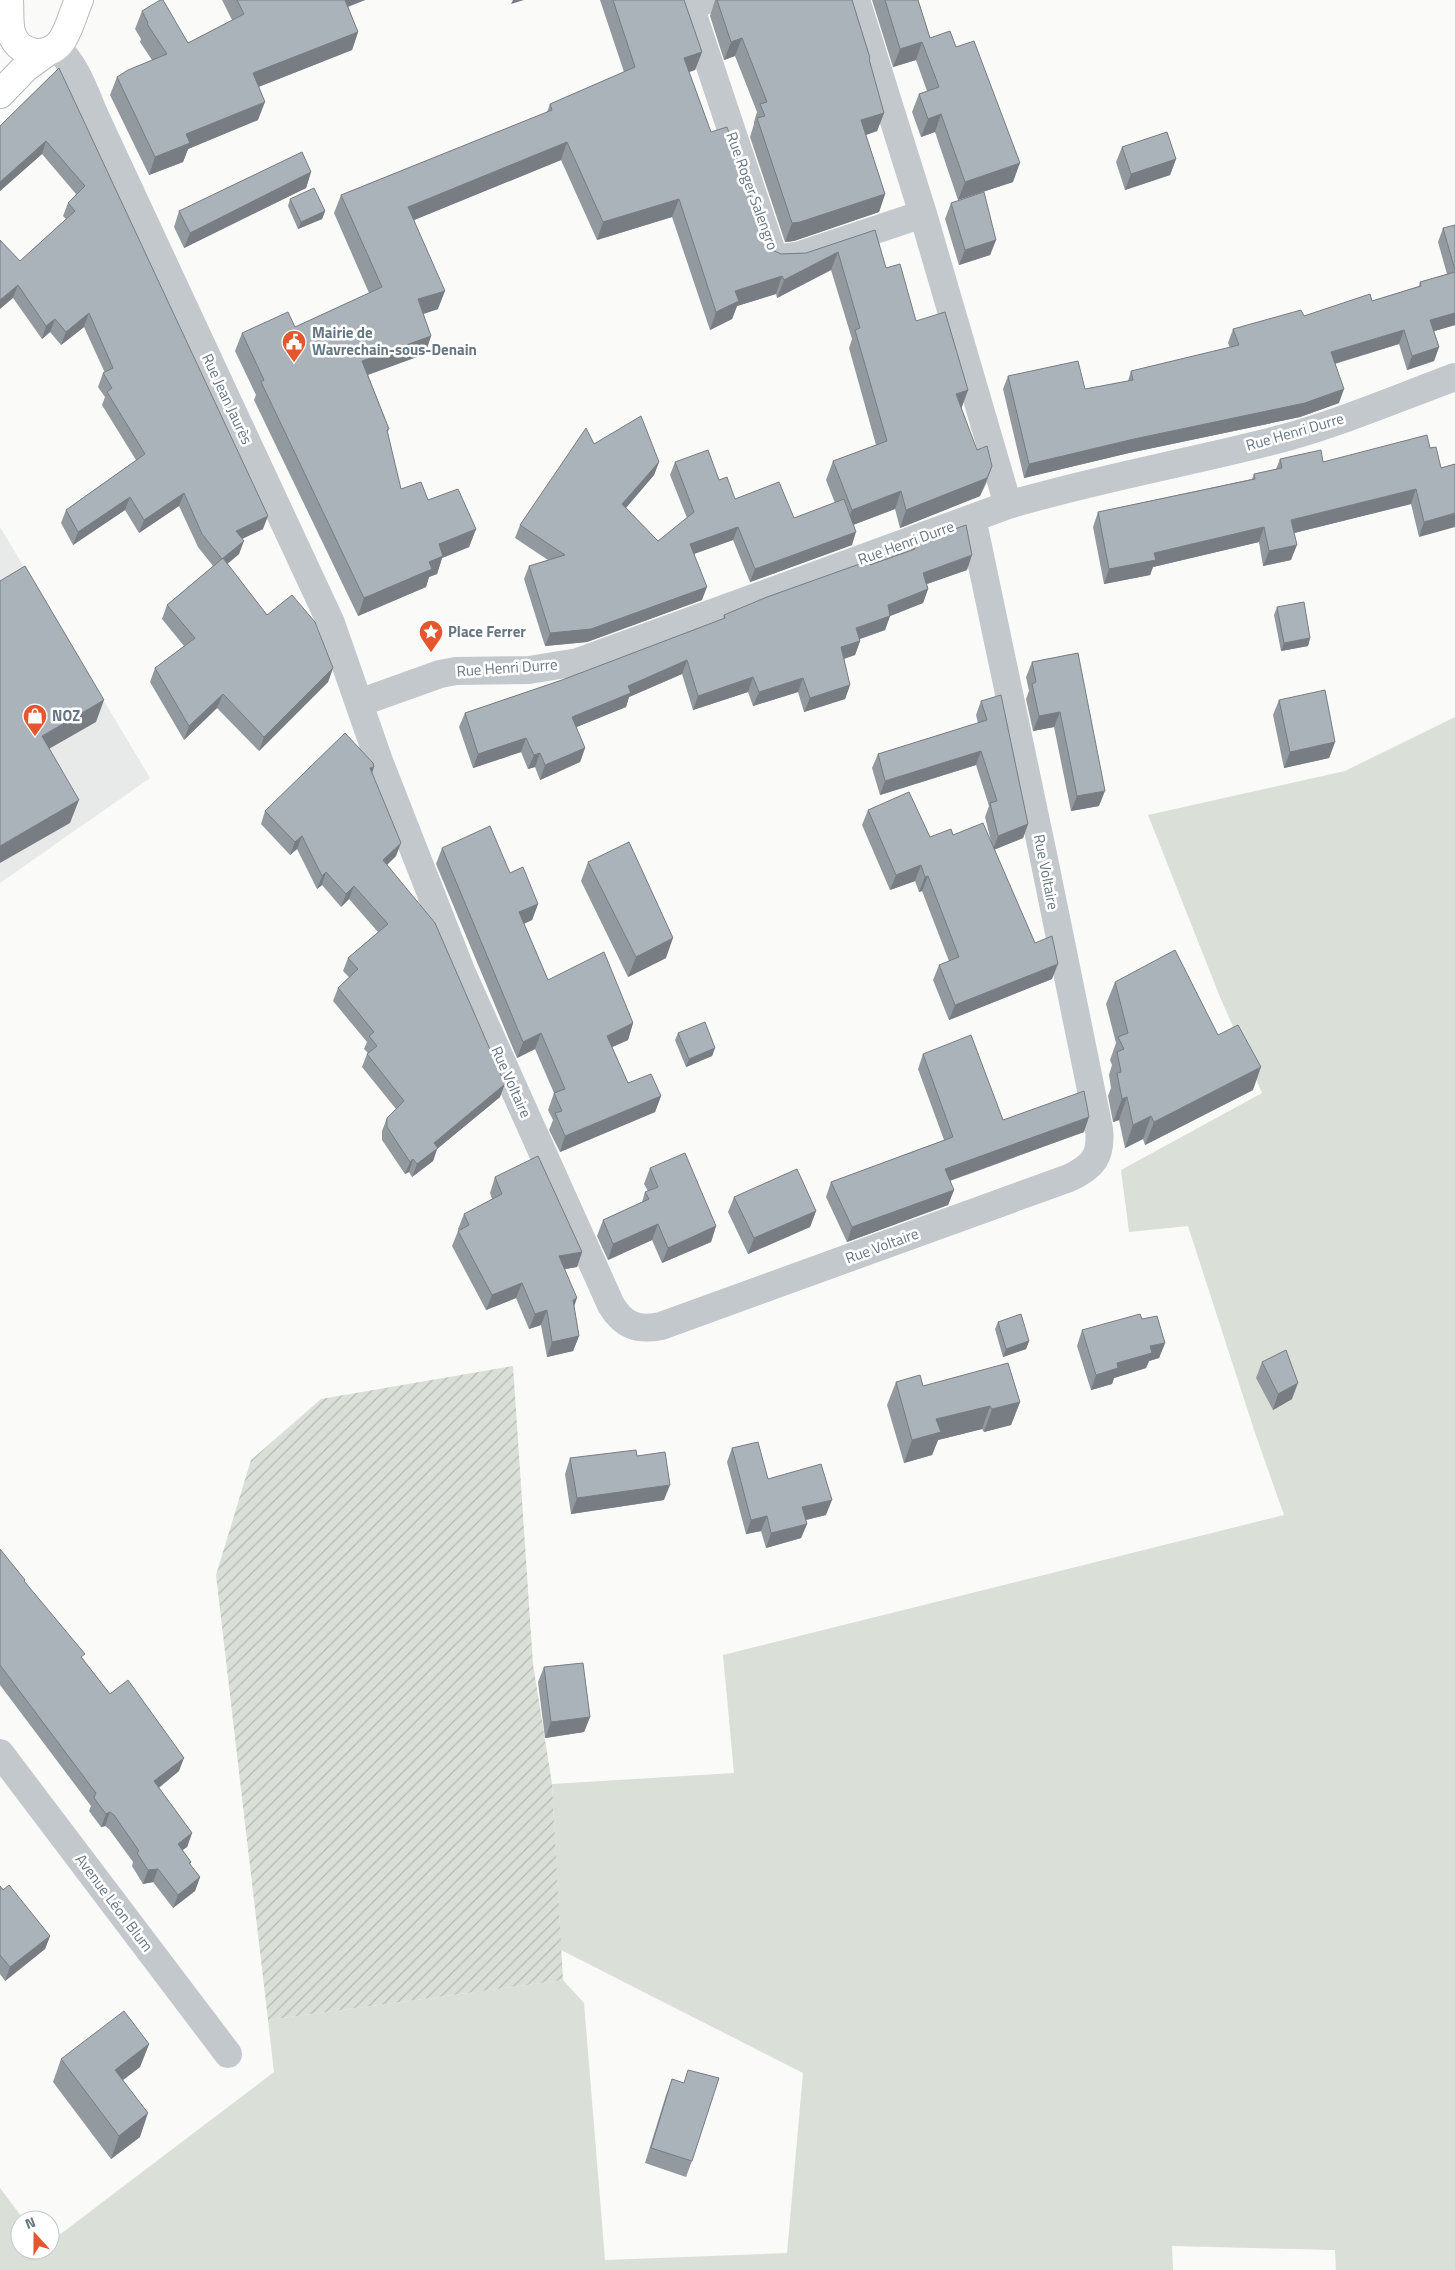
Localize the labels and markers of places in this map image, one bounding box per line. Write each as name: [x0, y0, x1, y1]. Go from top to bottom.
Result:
place label: Mairie de Wavrechain-sous-Denain: [312, 321, 477, 361]
public building icon: Mairie de Wavrechain-sous-Denain: [281, 329, 307, 363]
place icon: Place Ferrer: [418, 619, 444, 653]
place label: Place Ferrer: [448, 620, 526, 643]
shop icon: NOZ: [22, 703, 48, 737]
place label: NOZ: [52, 704, 80, 727]

